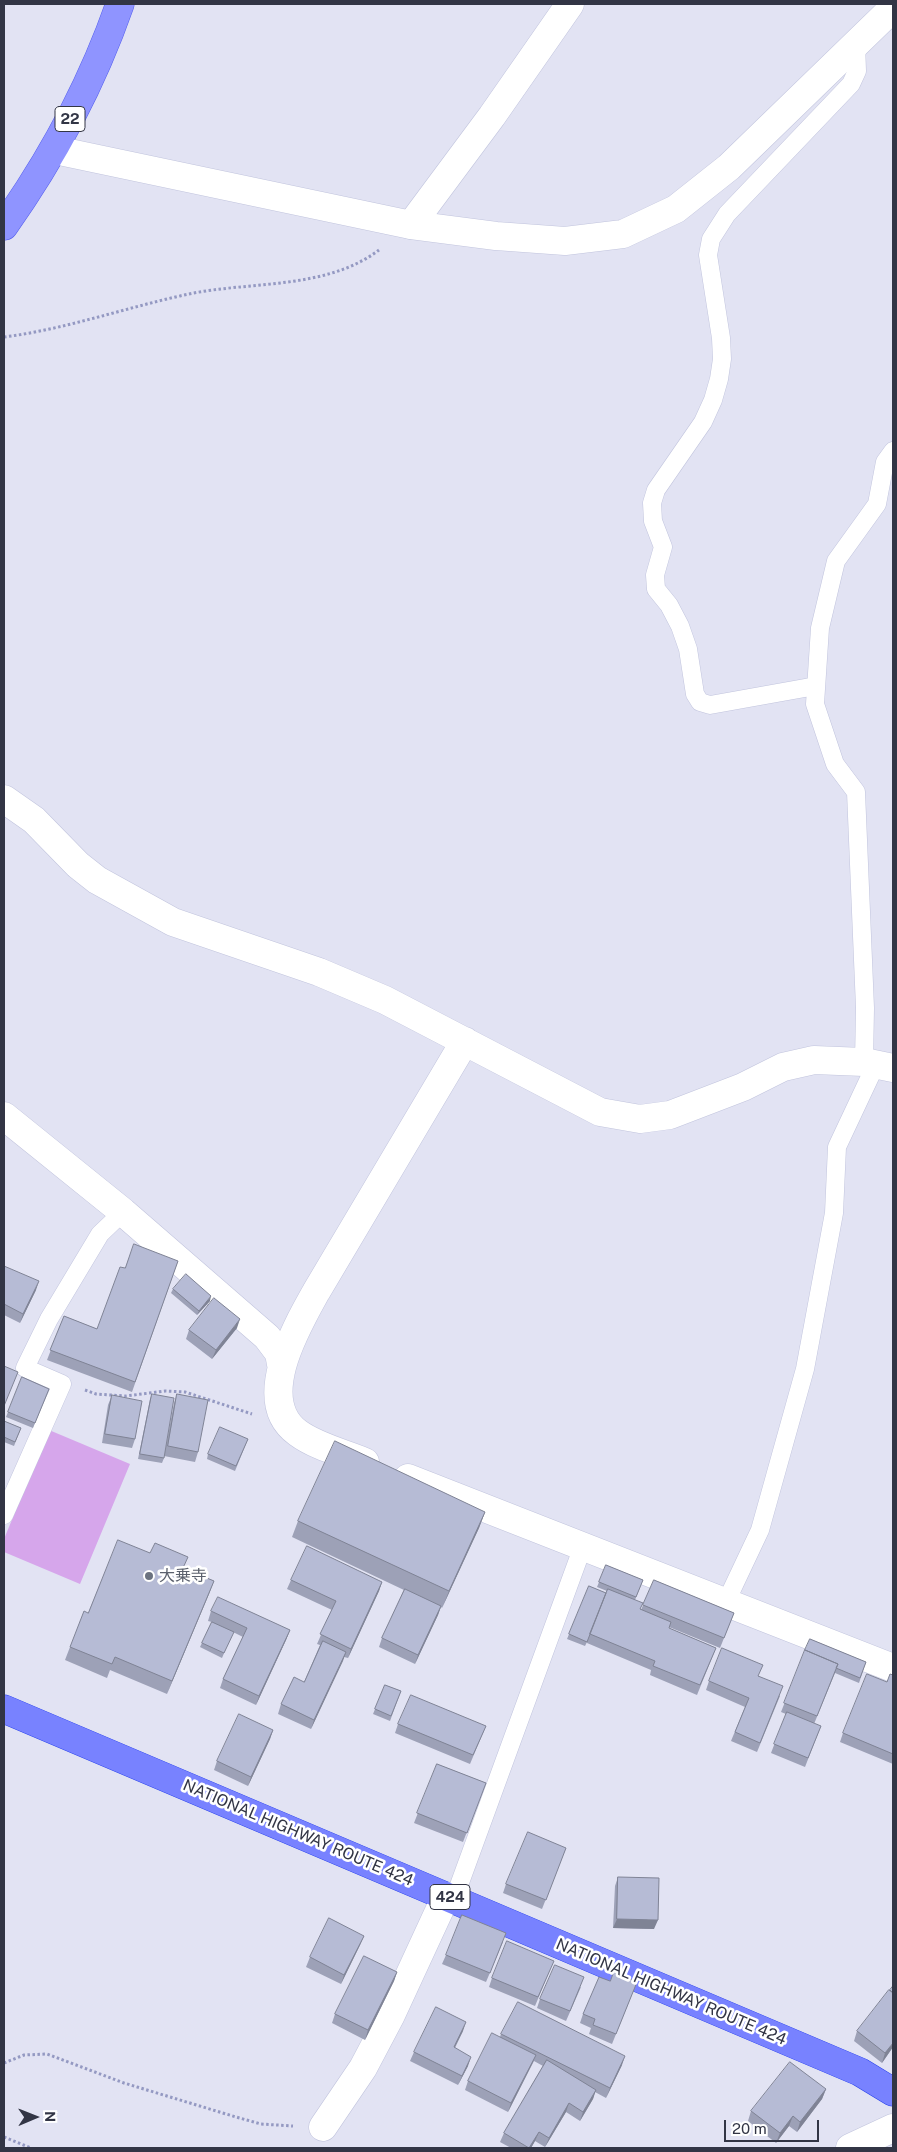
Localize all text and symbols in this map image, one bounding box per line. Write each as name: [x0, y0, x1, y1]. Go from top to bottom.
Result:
road number: 22: [55, 106, 85, 132]
place label: 大乗寺: [159, 1566, 207, 1586]
marker: 大乗寺: [143, 1570, 155, 1582]
street label: NATIONAL HIGHWAY ROUTE 424: [180, 1776, 416, 1890]
road number: 424: [430, 1884, 470, 1910]
street label: NATIONAL HIGHWAY ROUTE 424: [553, 1935, 789, 2049]
north arrow: [10, 2092, 60, 2142]
scale bar: [727, 2110, 822, 2142]
text: N: [42, 2111, 58, 2122]
text: 20 m: [732, 2120, 767, 2137]

